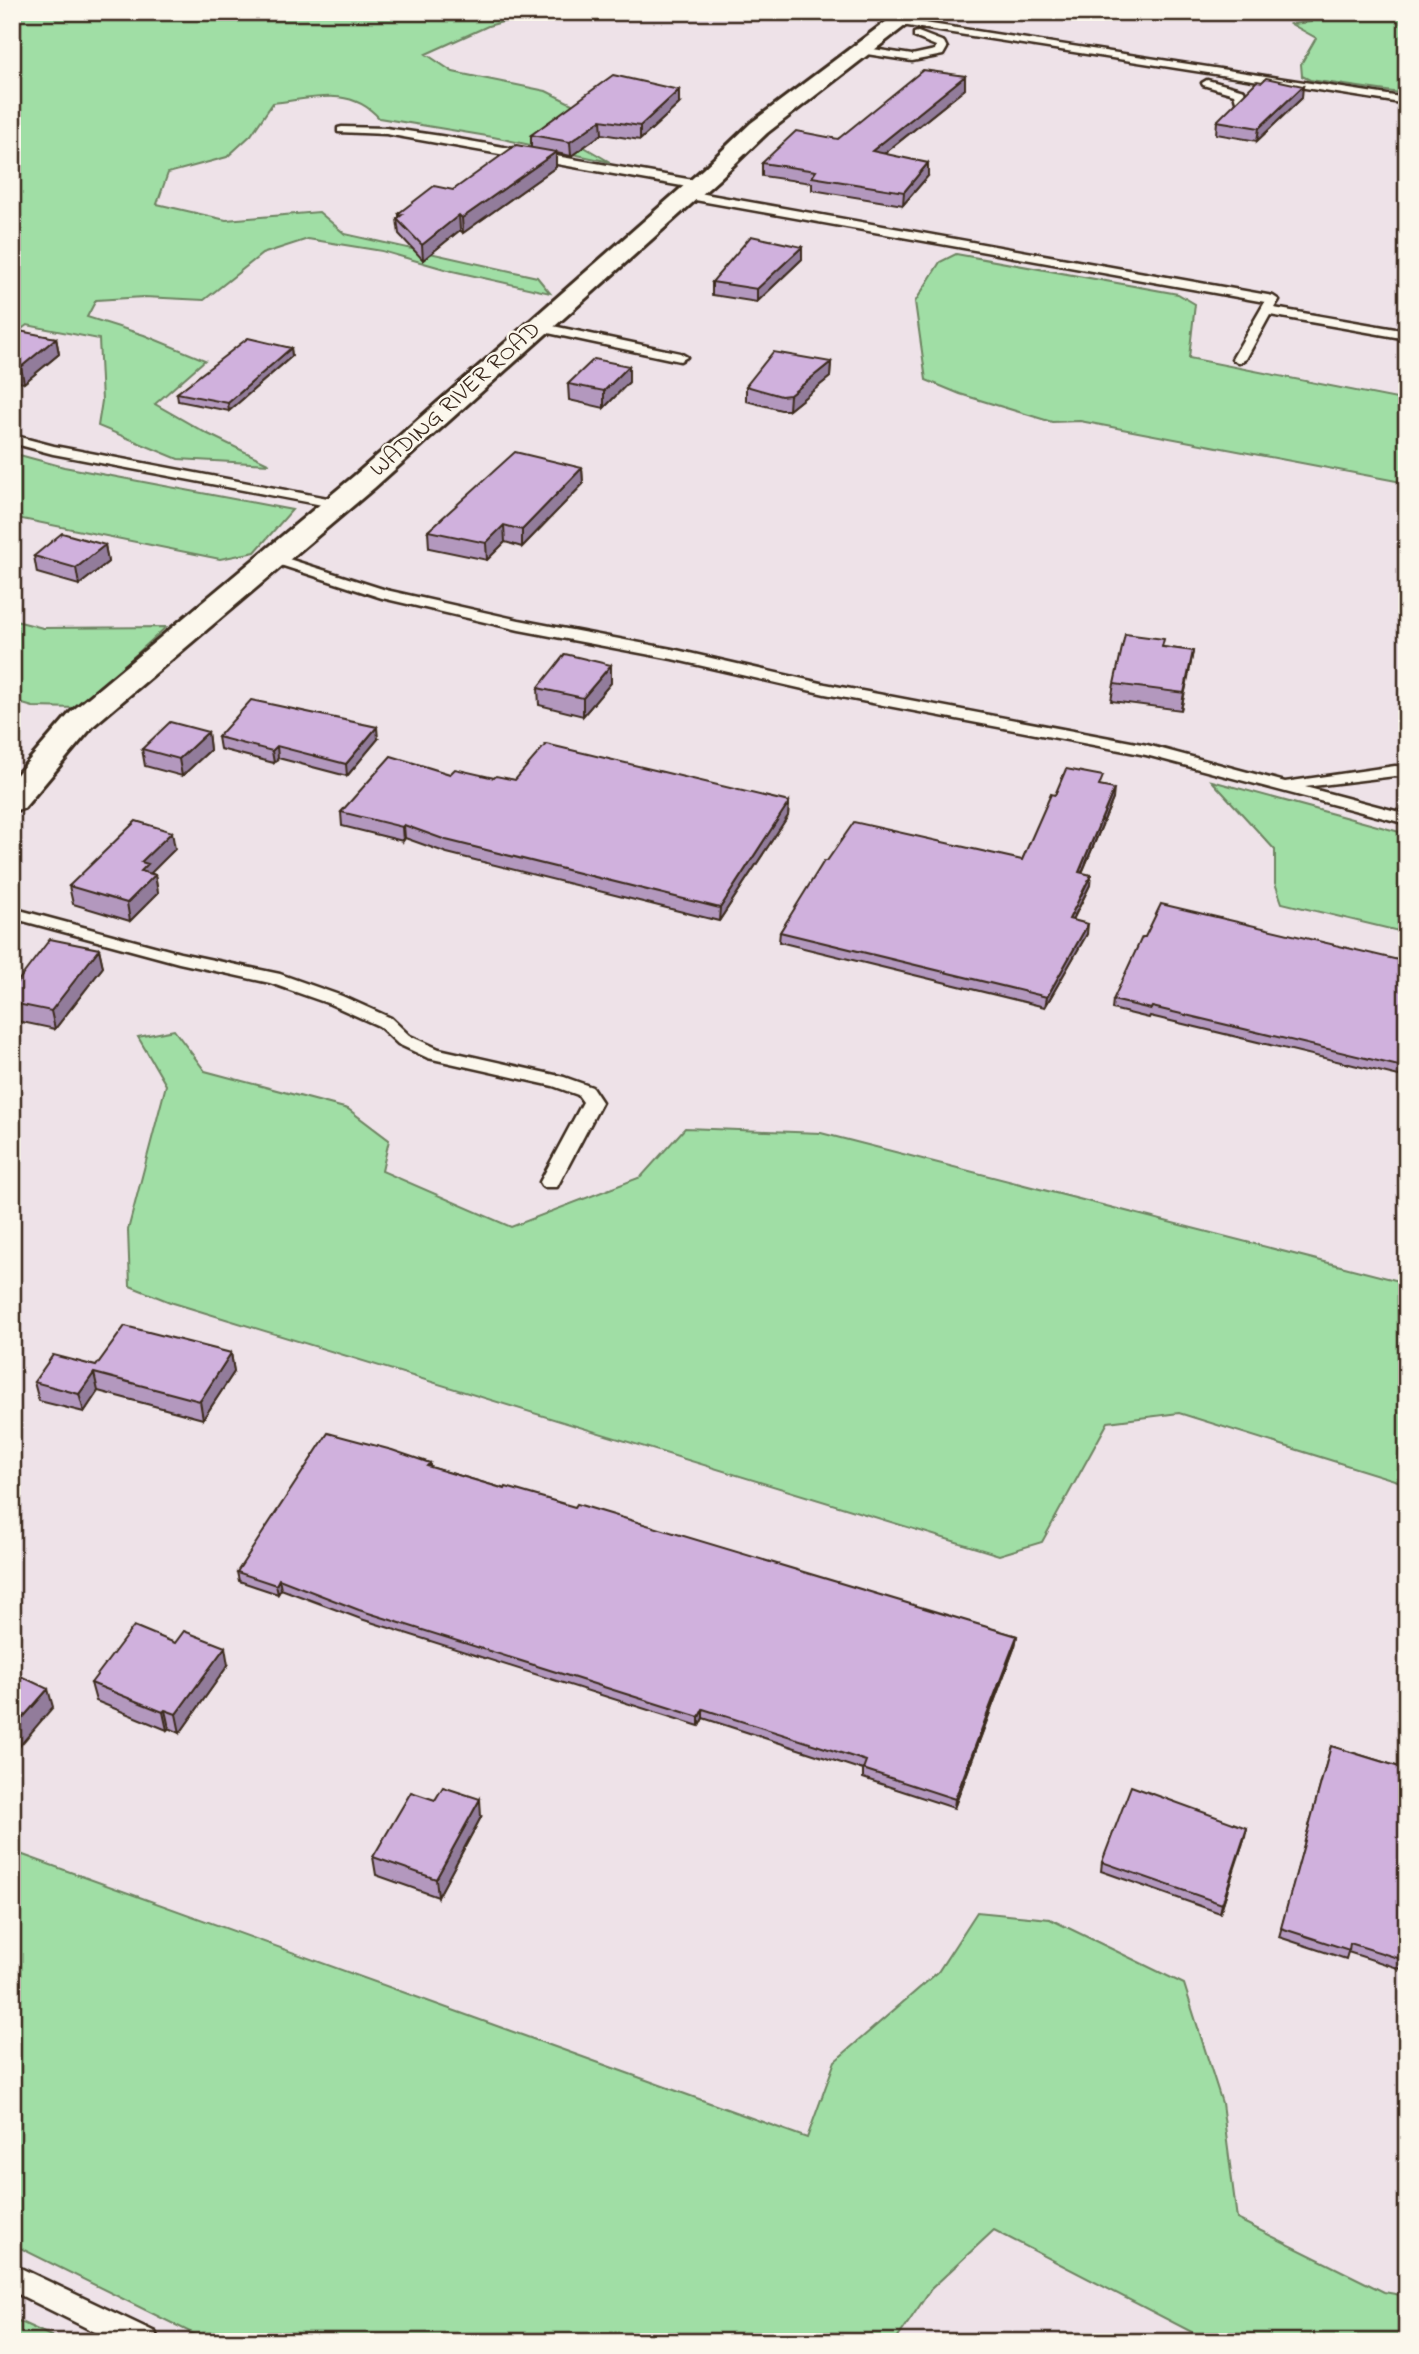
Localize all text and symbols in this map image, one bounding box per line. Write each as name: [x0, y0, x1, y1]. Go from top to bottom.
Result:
street label: WADING RIVER ROAD: [363, 314, 549, 486]

